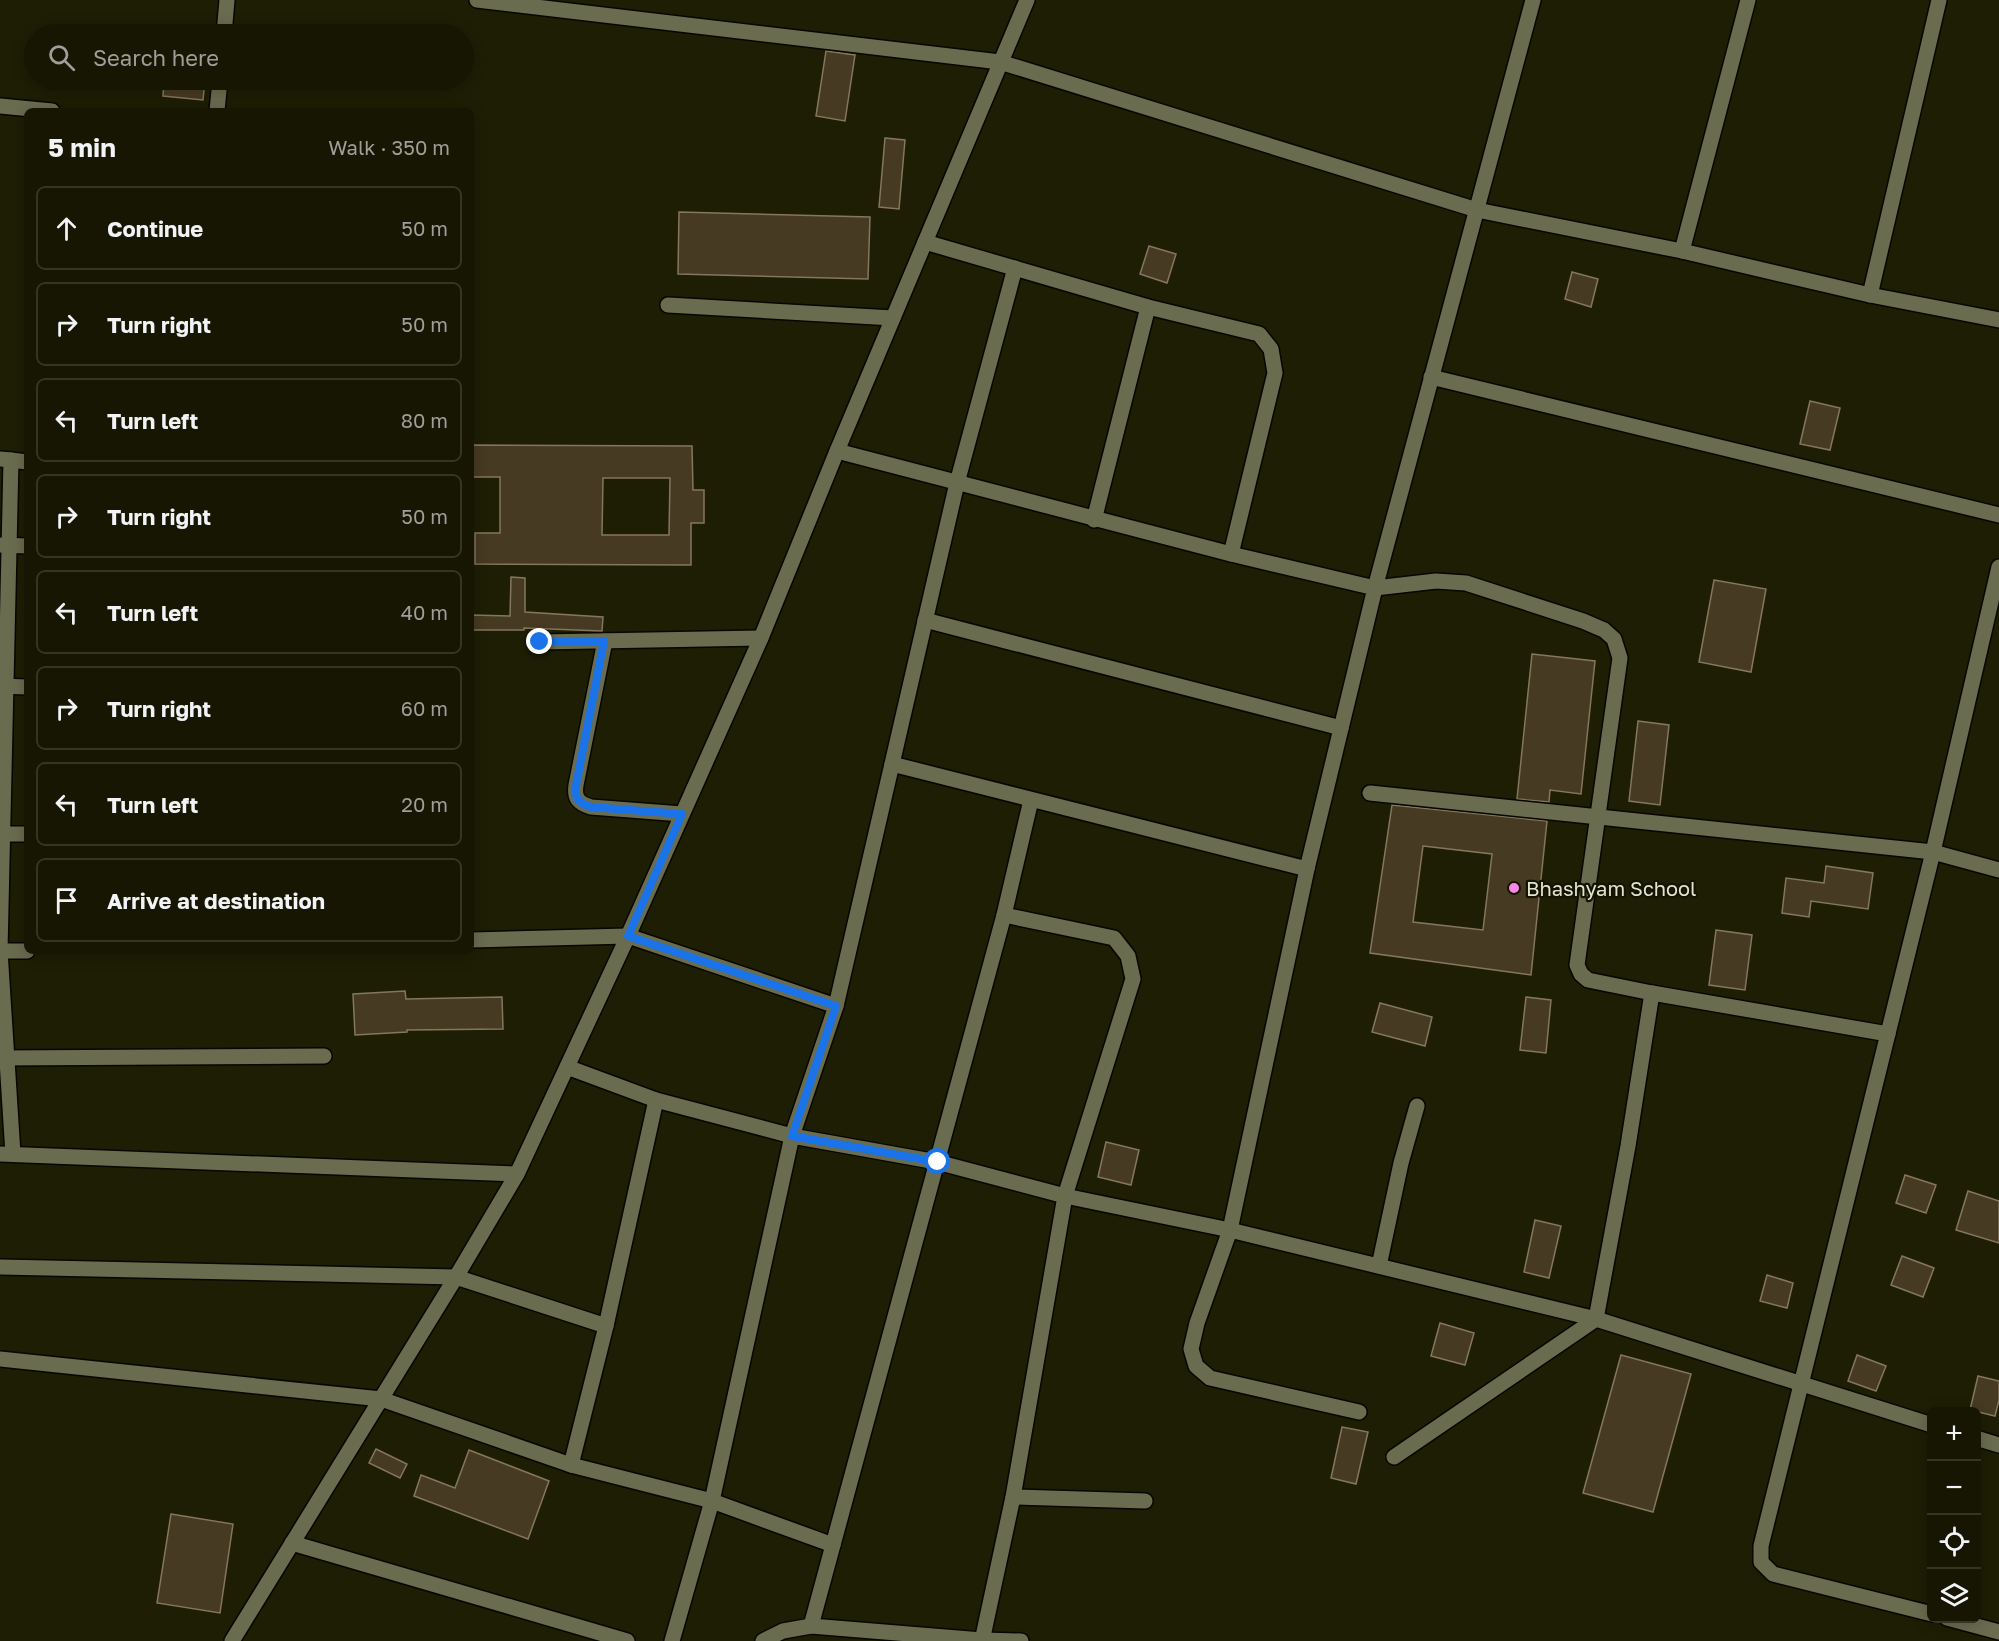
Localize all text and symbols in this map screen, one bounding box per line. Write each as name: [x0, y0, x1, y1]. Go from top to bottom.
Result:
search box: [24, 24, 474, 90]
icon: search: [45, 41, 78, 74]
text: Search here: [93, 44, 219, 71]
text: 5 min: [48, 132, 116, 163]
text: Walk · 350 m: [328, 135, 450, 159]
icon: ahead: [50, 212, 83, 245]
text: Continue: [107, 215, 203, 242]
text: 50 m: [401, 216, 448, 240]
icon: right: [50, 308, 83, 341]
text: Turn right: [107, 311, 211, 338]
text: 50 m: [401, 312, 448, 336]
icon: left: [50, 404, 83, 437]
text: Turn left: [107, 407, 198, 434]
text: 80 m: [401, 408, 448, 432]
icon: right: [50, 500, 83, 533]
text: Turn right: [107, 503, 211, 530]
text: 50 m: [401, 504, 448, 528]
icon: left: [50, 596, 83, 629]
text: Turn left: [107, 599, 198, 626]
text: 40 m: [401, 600, 448, 624]
route end: [526, 628, 552, 654]
icon: right: [50, 692, 83, 725]
text: Turn right: [107, 695, 211, 722]
text: 60 m: [401, 696, 448, 720]
icon: left: [50, 788, 83, 821]
text: Turn left: [107, 791, 198, 818]
text: 20 m: [401, 792, 448, 816]
place label: Bhashyam School: [1526, 876, 1697, 900]
marker: Bhashyam School: [1507, 881, 1521, 895]
icon: arrive: [50, 884, 83, 917]
text: Arrive at destination: [107, 887, 325, 914]
route start: [924, 1148, 950, 1174]
map controls: [1927, 1407, 1981, 1623]
button: +: [1927, 1407, 1981, 1461]
button: −: [1927, 1461, 1981, 1515]
button: locate: [1927, 1515, 1981, 1569]
button: layers: [1927, 1569, 1981, 1623]

